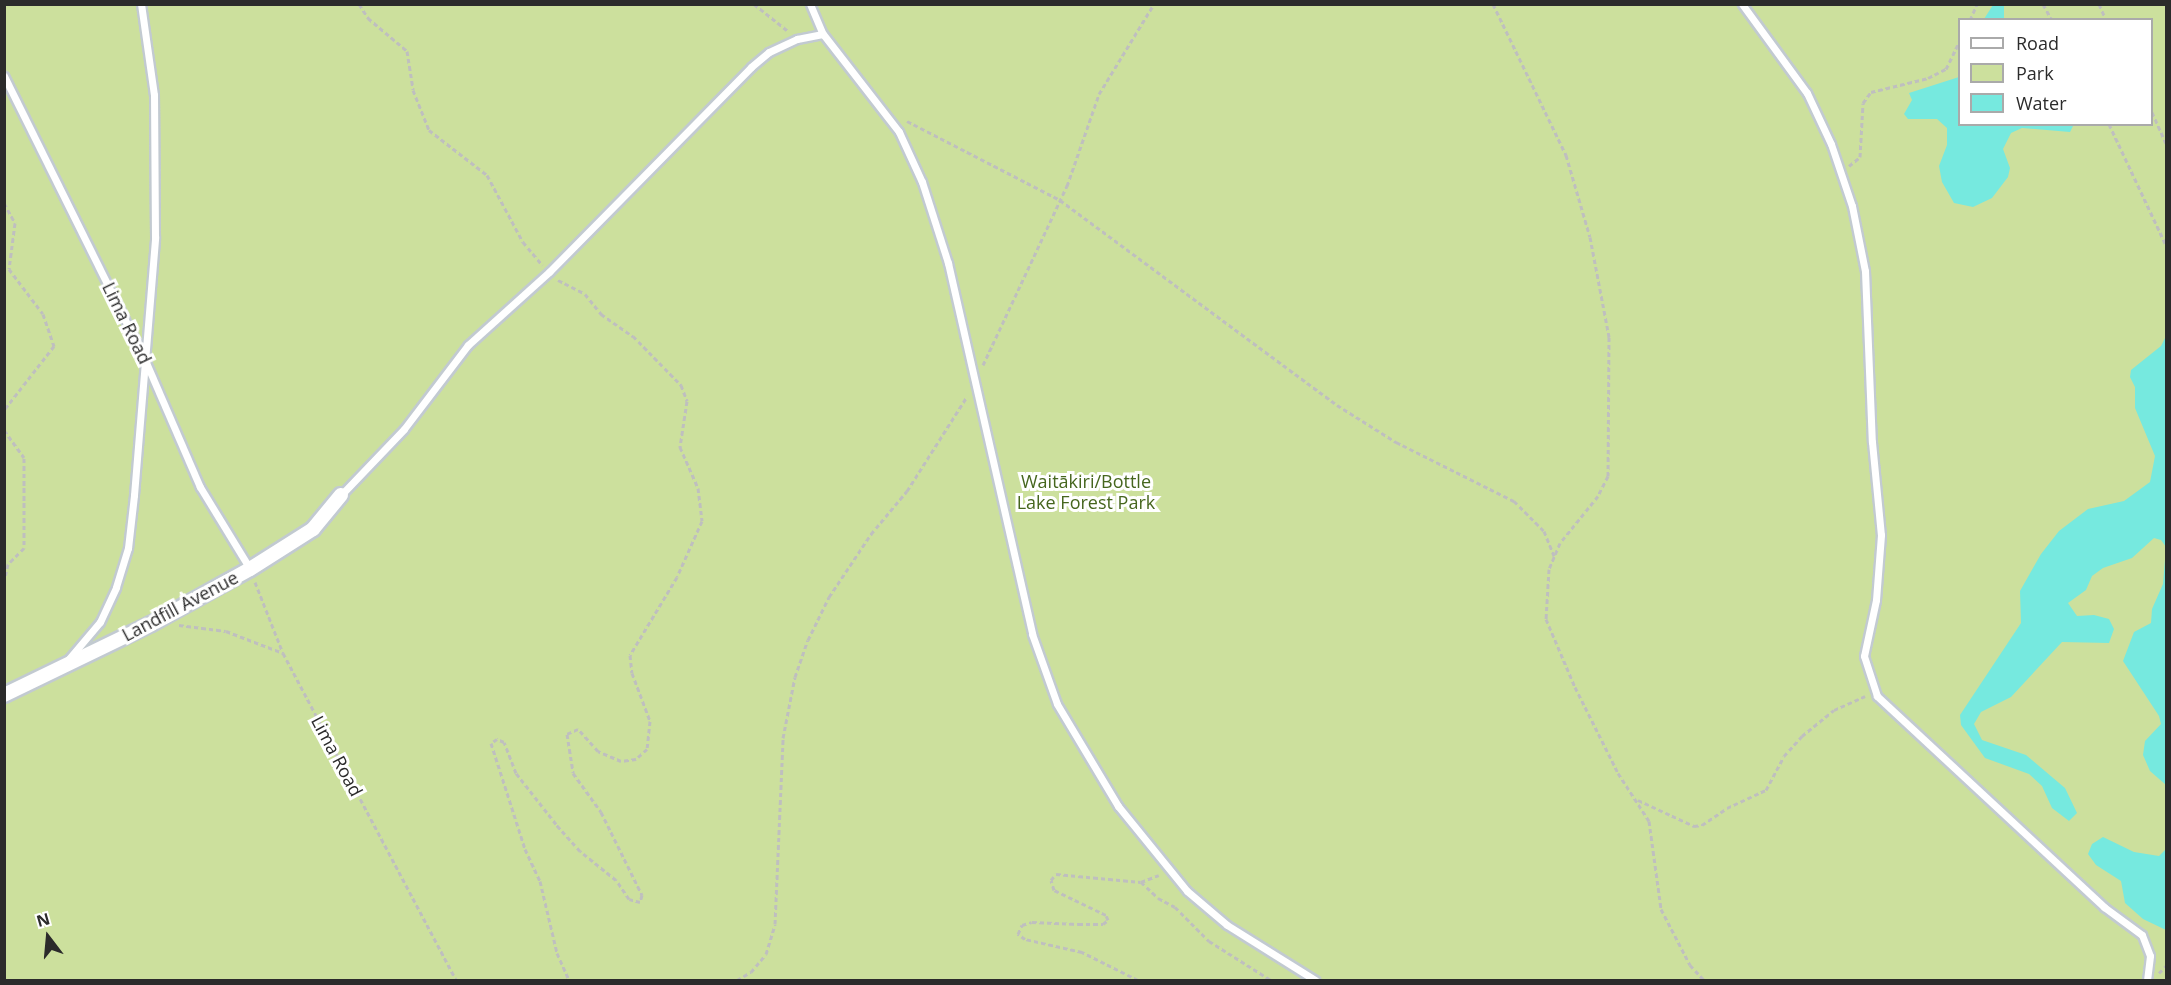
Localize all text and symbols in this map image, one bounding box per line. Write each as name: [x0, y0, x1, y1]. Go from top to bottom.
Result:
legend: [1958, 18, 2153, 126]
text: Road: [2016, 31, 2059, 55]
text: Park: [2016, 61, 2054, 85]
text: Water: [2016, 91, 2067, 115]
street label: Lima Road: [98, 279, 156, 367]
park label: Waitākiri/Bottle Lake Forest Park: [1017, 471, 1155, 514]
street label: Landfill Avenue: [118, 566, 242, 646]
street label: Lima Road: [307, 712, 367, 800]
north arrow: [18, 907, 78, 967]
text: N: [34, 907, 52, 932]

